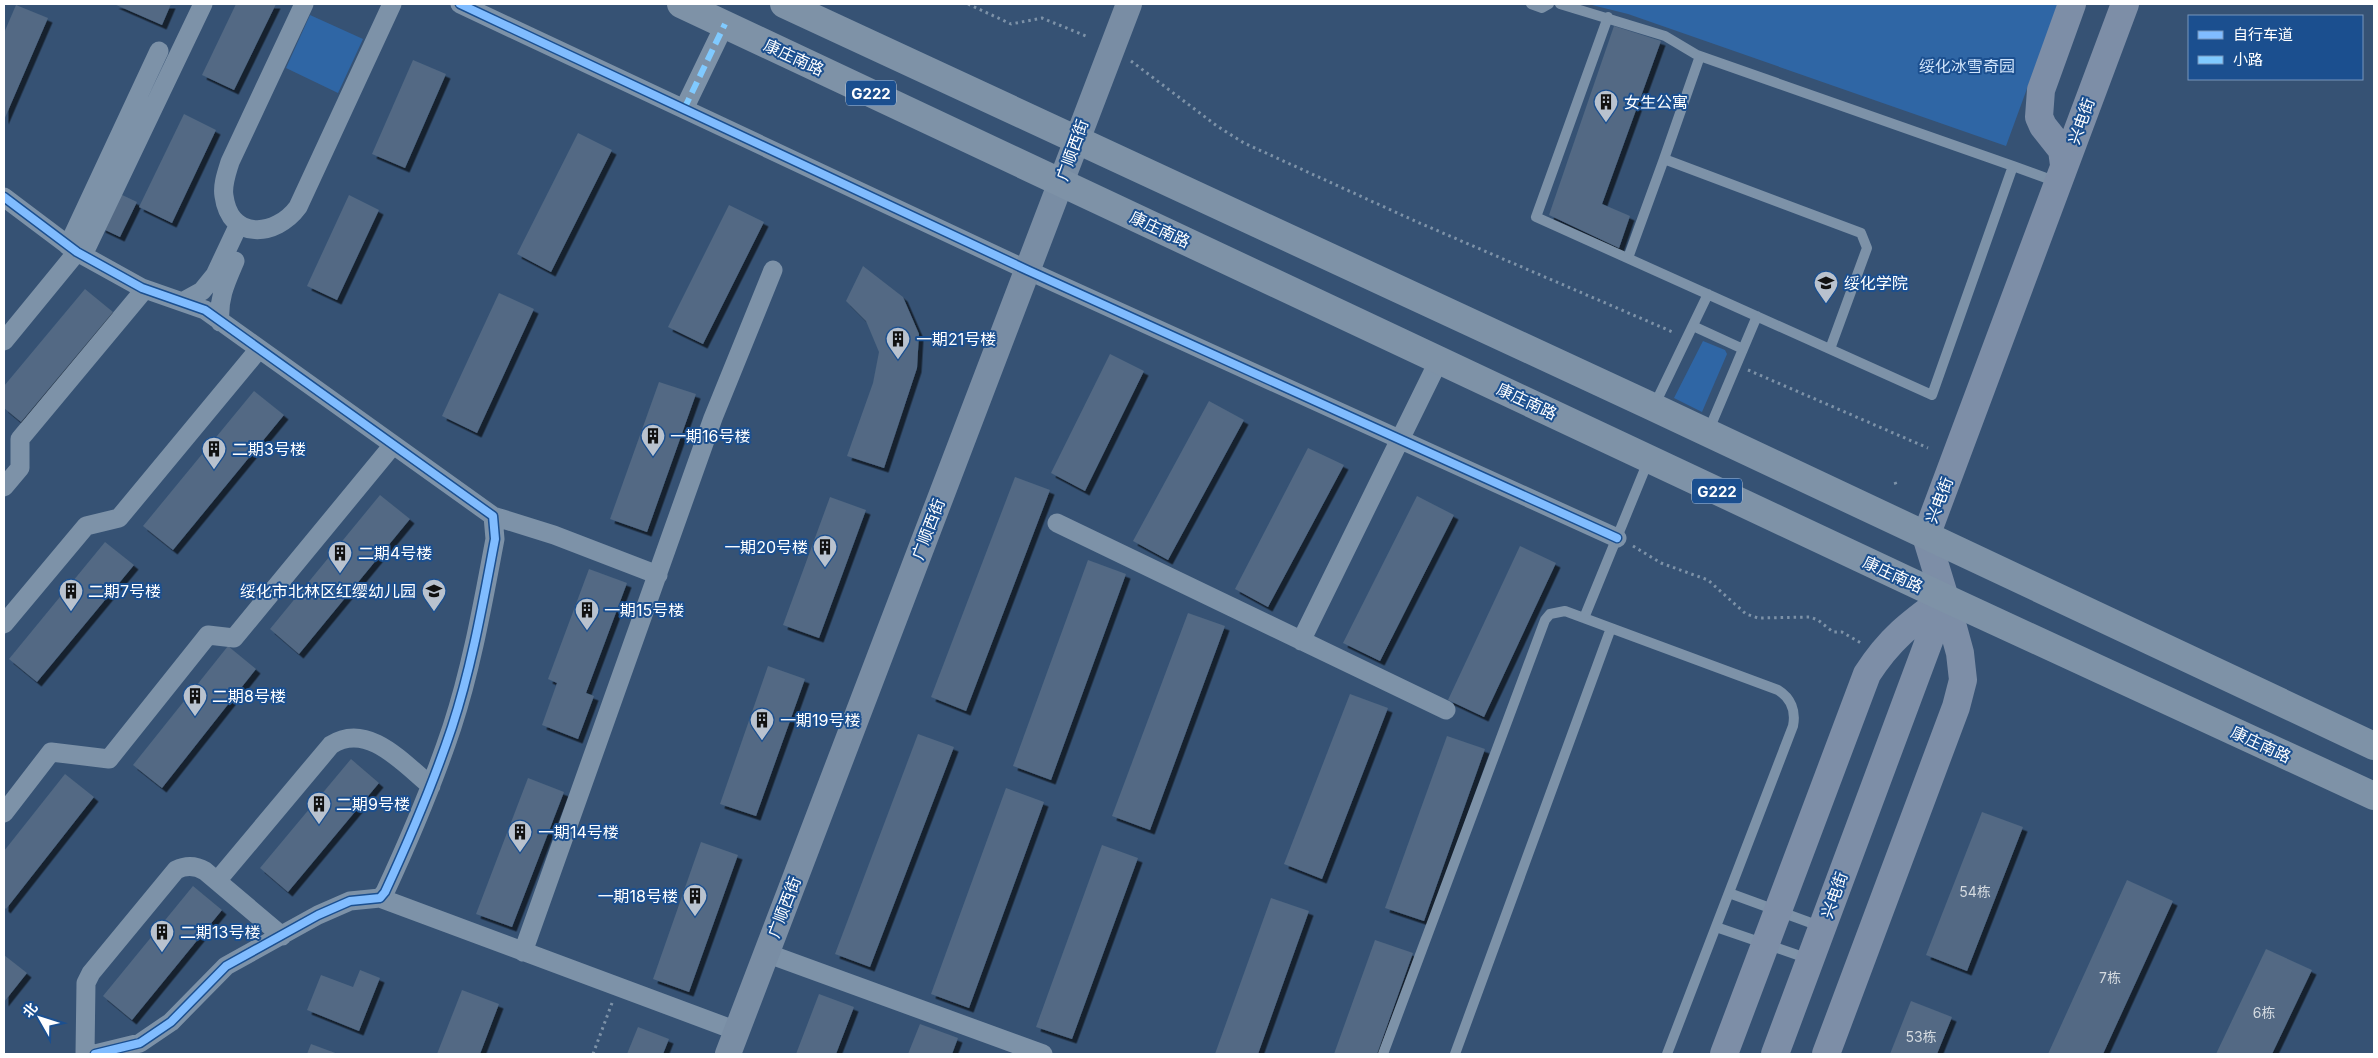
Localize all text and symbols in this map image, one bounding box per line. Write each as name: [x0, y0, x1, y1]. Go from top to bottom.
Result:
legend: [2188, 15, 2363, 80]
text: 自行车道: [2233, 25, 2293, 44]
street label: 康庄南路: [761, 34, 827, 80]
text: 小路: [2233, 50, 2263, 69]
park label: 绥化冰雪奇园: [1919, 56, 2015, 76]
road number: G222: [846, 80, 896, 106]
building icon: 女生公寓: [1593, 89, 1619, 123]
place label: 女生公寓: [1624, 92, 1688, 112]
street label: 兴电街: [2063, 95, 2099, 147]
street label: 广顺西街: [1052, 117, 1092, 183]
street label: 康庄南路: [1127, 206, 1193, 252]
school or university icon: 绥化学院: [1813, 270, 1839, 304]
place label: 绥化学院: [1844, 273, 1908, 293]
building icon: 一期21号楼: [885, 326, 911, 360]
place label: 一期21号楼: [916, 329, 996, 349]
street label: 康庄南路: [1494, 378, 1560, 424]
building icon: 一期16号楼: [640, 423, 666, 457]
place label: 一期16号楼: [670, 426, 750, 446]
building icon: 二期3号楼: [201, 436, 227, 470]
place label: 二期3号楼: [232, 439, 306, 459]
street label: 兴电街: [1921, 474, 1957, 526]
road number: G222: [1692, 478, 1742, 504]
street label: 广顺西街: [907, 496, 949, 562]
building icon: 一期20号楼: [812, 534, 838, 568]
place label: 一期20号楼: [724, 537, 808, 557]
building icon: 二期4号楼: [327, 540, 353, 574]
place label: 二期4号楼: [358, 543, 432, 563]
street label: 康庄南路: [1860, 551, 1926, 597]
building icon: 二期7号楼: [58, 578, 84, 612]
school or university icon: 绥化市北林区红缨幼儿园: [421, 578, 447, 612]
place label: 二期7号楼: [88, 581, 161, 601]
place label: 绥化市北林区红缨幼儿园: [240, 581, 416, 601]
building icon: 一期15号楼: [574, 597, 600, 631]
place label: 一期15号楼: [604, 600, 684, 620]
building icon: 二期8号楼: [182, 683, 208, 717]
place label: 二期8号楼: [212, 686, 286, 706]
building icon: 一期19号楼: [749, 707, 775, 741]
place label: 一期19号楼: [780, 710, 860, 730]
street label: 康庄南路: [2228, 721, 2294, 767]
building icon: 二期9号楼: [306, 791, 332, 825]
place label: 二期9号楼: [336, 794, 410, 814]
building icon: 一期14号楼: [507, 819, 533, 853]
place label: 一期14号楼: [538, 822, 619, 842]
street label: 兴电街: [1816, 869, 1852, 921]
street label: 广顺西街: [763, 874, 805, 940]
building icon: 一期18号楼: [682, 883, 708, 917]
house number: 54栋: [1959, 883, 1991, 900]
place label: 一期18号楼: [598, 886, 678, 906]
building icon: 二期13号楼: [149, 919, 175, 953]
place label: 二期13号楼: [180, 922, 260, 942]
house number: 7栋: [2099, 969, 2121, 986]
north arrow: [15, 993, 65, 1043]
text: 北: [18, 999, 41, 1020]
house number: 6栋: [2253, 1004, 2275, 1021]
house number: 53栋: [1905, 1028, 1937, 1045]

